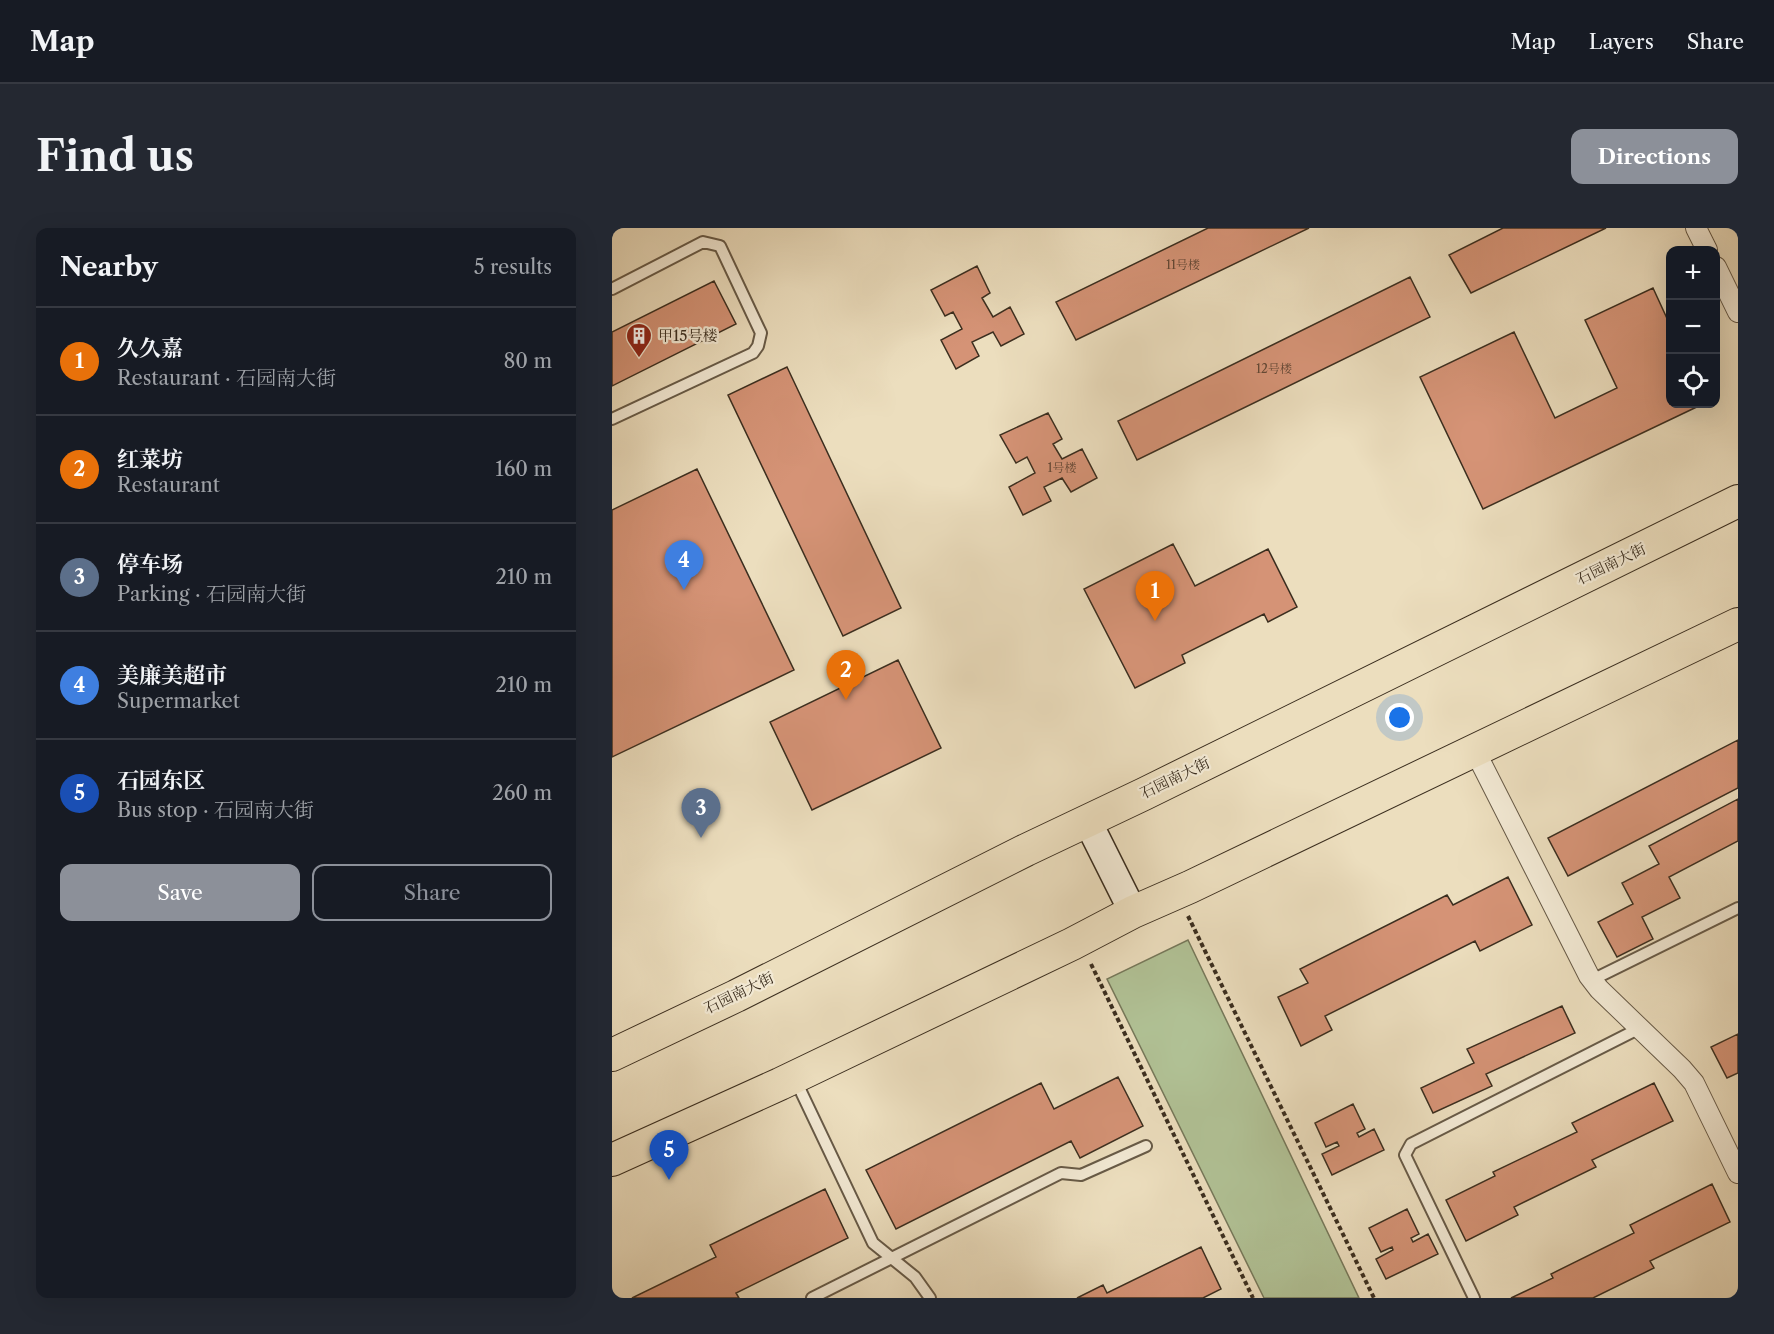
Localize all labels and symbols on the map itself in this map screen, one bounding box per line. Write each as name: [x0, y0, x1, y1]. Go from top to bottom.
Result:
house number: 11号楼: [1166, 257, 1200, 272]
building icon: 甲15号楼: [624, 321, 654, 359]
place label: 甲15号楼: [658, 326, 717, 345]
house number: 12号楼: [1256, 361, 1292, 376]
house number: 1号楼: [1047, 460, 1077, 475]
street label: 石园南大街: [1573, 539, 1649, 589]
pin: 4: [664, 540, 704, 590]
pin: 1: [1136, 572, 1174, 621]
pin: 2: [826, 650, 866, 700]
your location: [1385, 703, 1414, 732]
street label: 石园南大街: [1137, 753, 1213, 803]
pin: 3: [682, 788, 721, 838]
street label: 石园南大街: [701, 968, 777, 1018]
pin: 5: [650, 1130, 688, 1180]

